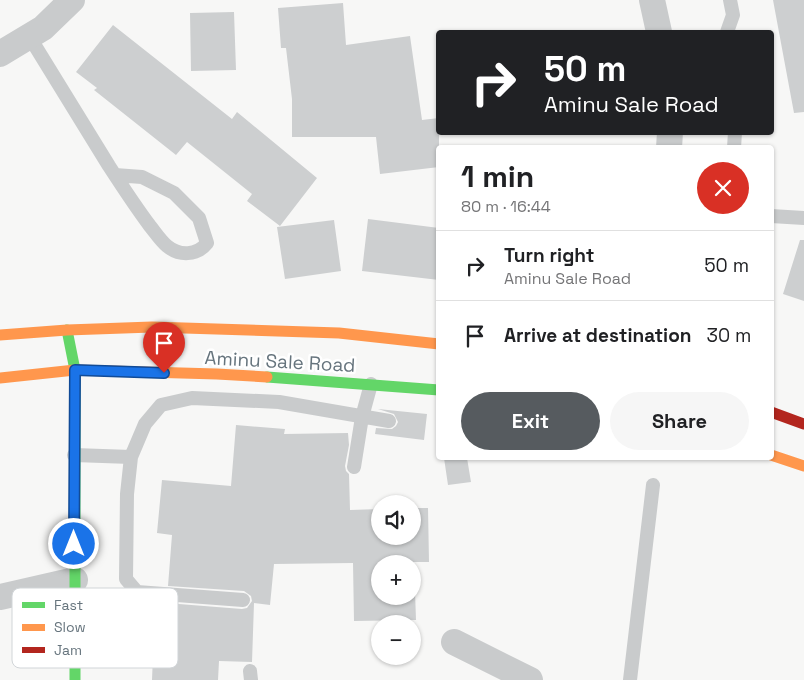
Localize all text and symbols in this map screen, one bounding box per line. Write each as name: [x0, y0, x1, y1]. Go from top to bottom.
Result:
text: 50 m: [544, 47, 626, 91]
icon: right: [461, 50, 526, 115]
text: Aminu Sale Road: [544, 90, 719, 118]
text: 1 min: [461, 157, 534, 196]
button: close: [697, 162, 749, 214]
text: 80 m · 16:44: [461, 196, 551, 217]
text: Turn right: [504, 243, 594, 268]
icon: right: [461, 252, 489, 280]
text: 50 m: [704, 253, 749, 278]
text: Aminu Sale Road: [504, 268, 631, 289]
pin: [143, 322, 185, 373]
icon: arrive: [461, 322, 489, 350]
text: Arrive at destination: [504, 323, 692, 348]
text: 30 m: [707, 323, 751, 348]
icon: arrive: [150, 329, 178, 357]
street label: Aminu Sale Road: [204, 345, 356, 378]
button: Exit: [461, 392, 600, 450]
button: Share: [610, 392, 749, 450]
map controls: [371, 495, 421, 665]
button: sound: [371, 495, 421, 545]
position arrow: [47, 517, 99, 569]
button: +: [371, 555, 421, 605]
legend: [12, 588, 178, 668]
text: Fast: [54, 596, 83, 614]
button: −: [371, 615, 421, 665]
text: Slow: [54, 618, 86, 636]
text: Jam: [54, 641, 82, 659]

